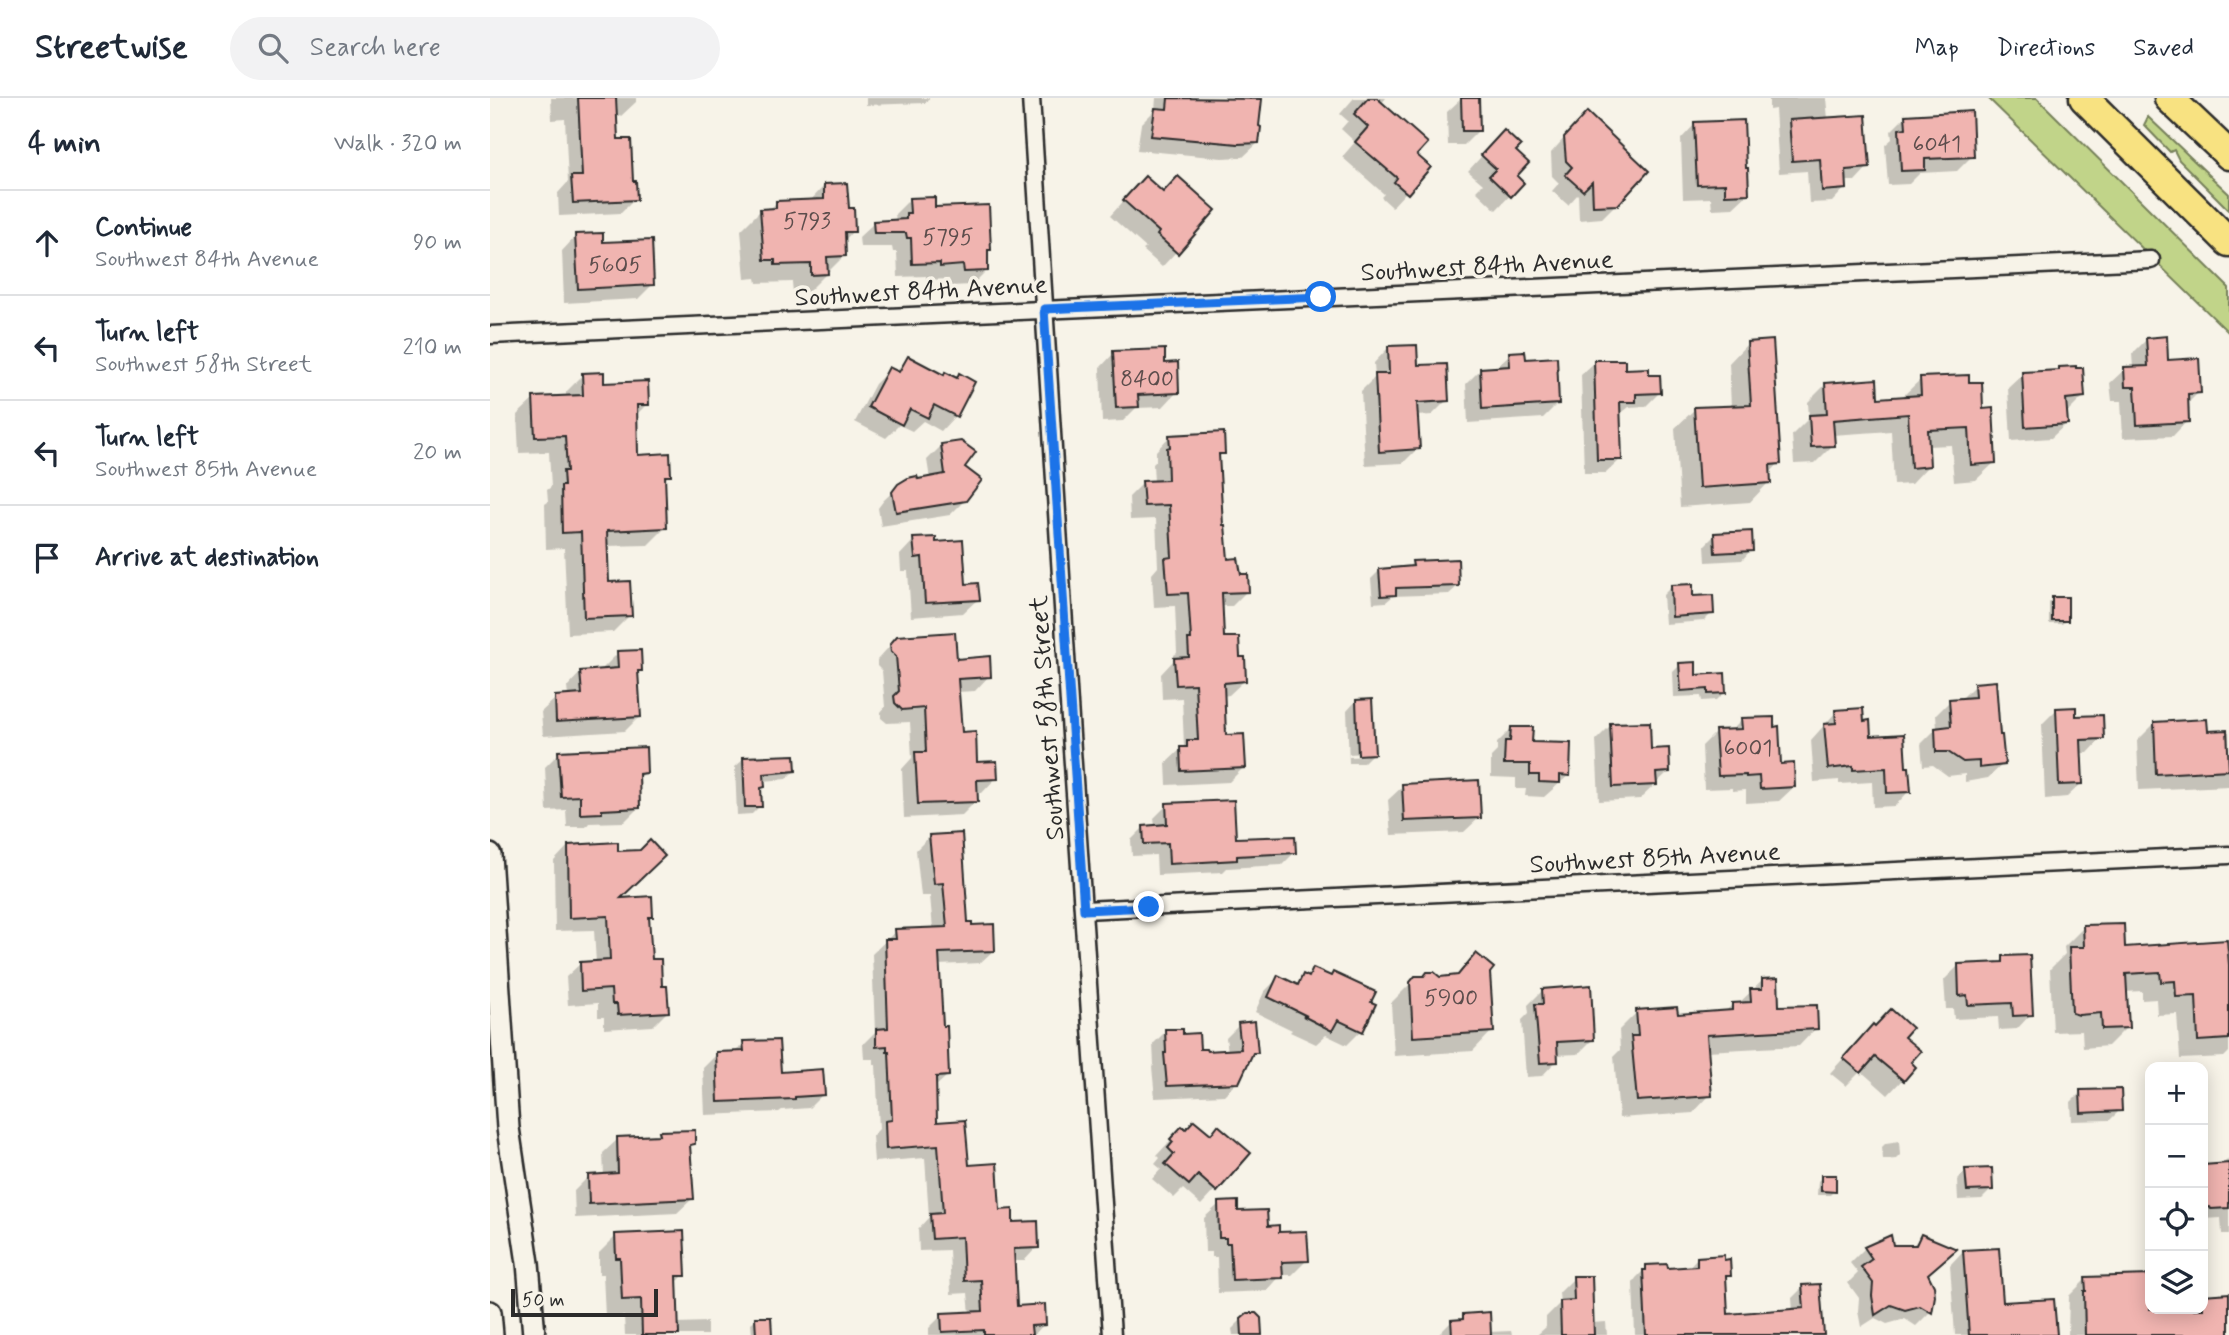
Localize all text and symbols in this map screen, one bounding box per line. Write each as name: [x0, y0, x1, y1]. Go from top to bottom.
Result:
search box: [230, 17, 720, 80]
text: Streetwise: [35, 26, 188, 70]
icon: search: [254, 29, 292, 67]
text: Search here: [310, 31, 441, 65]
text: Map: [1915, 33, 1959, 64]
text: Directions: [1997, 33, 2095, 64]
text: Saved: [2133, 33, 2194, 64]
text: 4 min: [28, 124, 101, 163]
text: Walk · 320 m: [334, 129, 462, 159]
house number: 6041: [1913, 130, 1961, 160]
house number: 5793: [783, 207, 831, 237]
text: Continue: [95, 211, 192, 245]
house number: 5795: [922, 223, 974, 253]
icon: ahead: [28, 224, 66, 262]
text: 90 m: [413, 228, 462, 258]
street label: Southwest 84th Avenue: [1360, 243, 1615, 291]
text: Southwest 84th Avenue: [95, 245, 319, 275]
house number: 5605: [588, 251, 642, 281]
street label: Southwest 84th Avenue: [794, 268, 1049, 316]
route start: [1305, 281, 1336, 312]
text: Turn left: [95, 316, 199, 350]
icon: left: [28, 329, 66, 367]
text: 210 m: [402, 333, 462, 363]
text: Southwest 58th Street: [95, 350, 312, 380]
house number: 8400: [1120, 365, 1174, 395]
text: Turn left: [95, 421, 199, 455]
icon: left: [28, 434, 66, 472]
text: 20 m: [413, 438, 462, 468]
text: Southwest 85th Avenue: [95, 455, 317, 485]
icon: arrive: [28, 539, 66, 577]
text: Arrive at destination: [95, 541, 319, 575]
street label: Southwest 58th Street: [1022, 594, 1074, 841]
house number: 6001: [1723, 734, 1773, 764]
street label: Southwest 85th Avenue: [1529, 835, 1782, 883]
route end: [1133, 891, 1164, 922]
house number: 5900: [1424, 984, 1478, 1014]
map controls: [2145, 1062, 2208, 1314]
button: +: [2145, 1062, 2208, 1125]
button: −: [2145, 1125, 2208, 1188]
button: locate: [2145, 1188, 2208, 1251]
button: layers: [2145, 1251, 2208, 1314]
scale bar: [511, 1286, 658, 1318]
text: 50 m: [522, 1288, 565, 1313]

